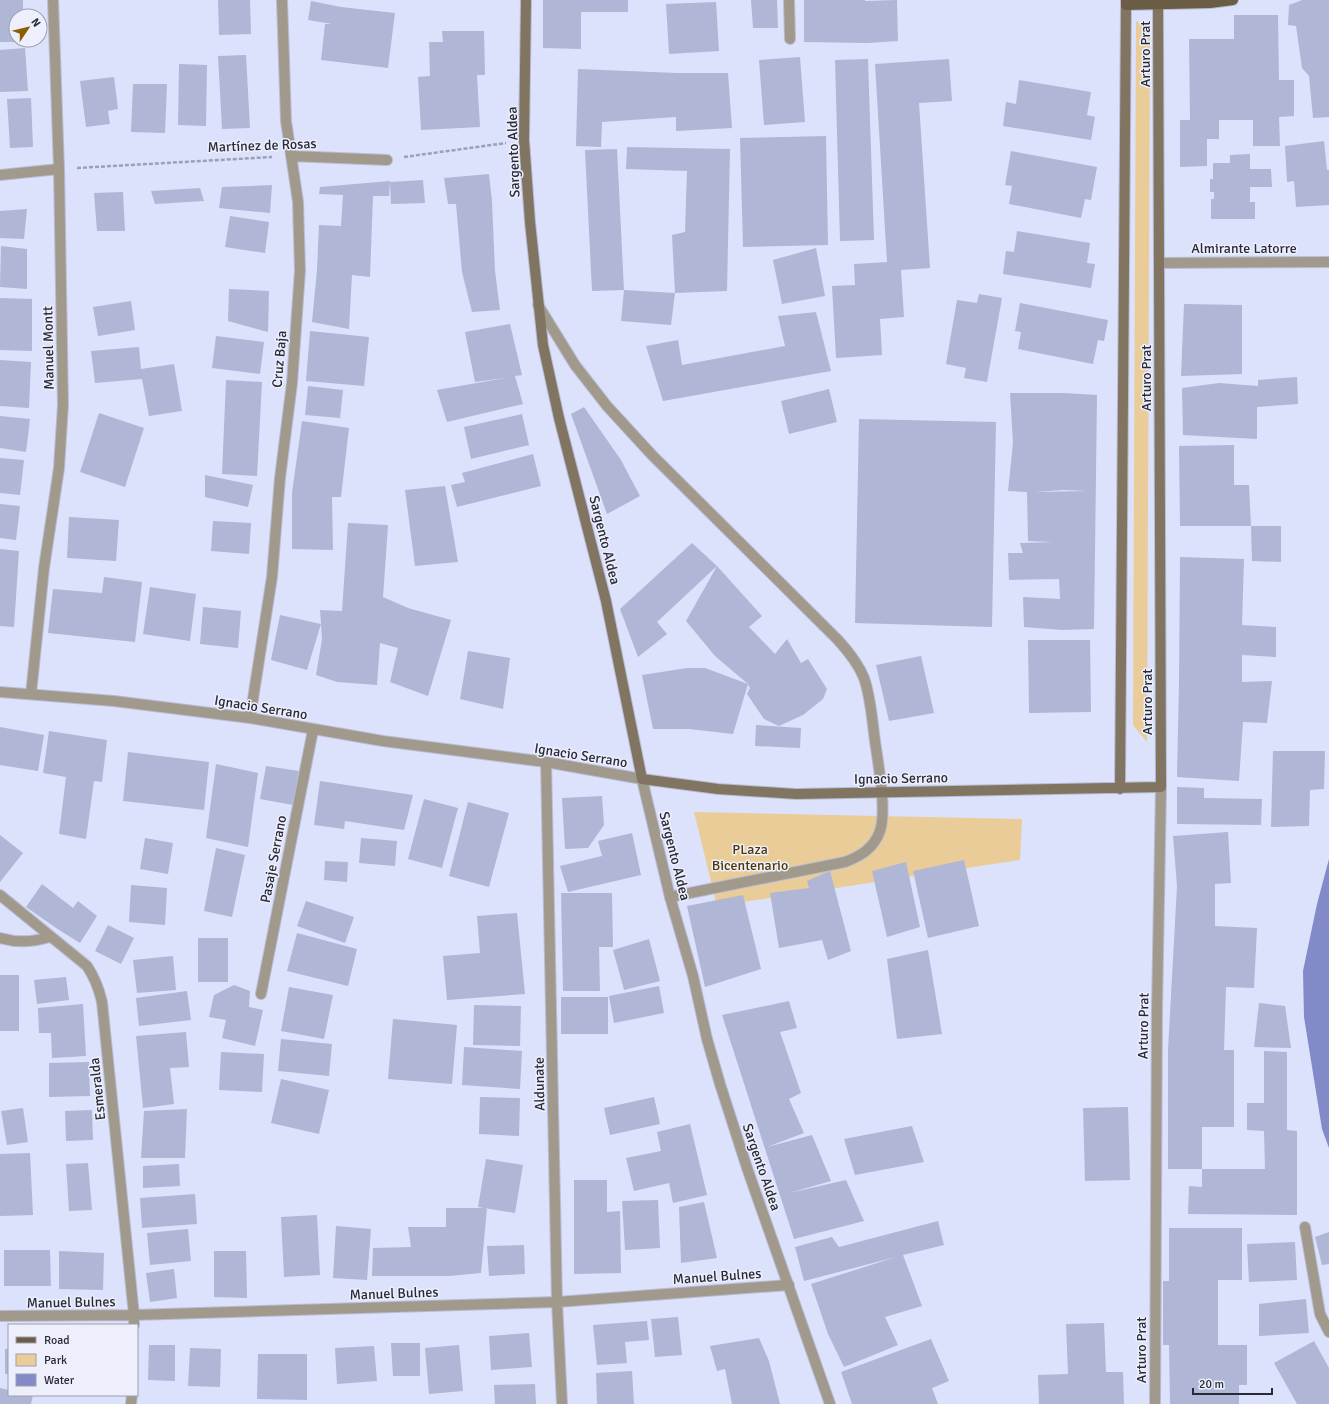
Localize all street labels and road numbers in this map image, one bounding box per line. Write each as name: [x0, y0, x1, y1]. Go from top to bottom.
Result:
street label: Arturo Prat: [1137, 21, 1154, 87]
street label: Sargento Aldea: [503, 106, 524, 198]
street label: Martínez de Rosas: [207, 135, 317, 156]
street label: Almirante Latorre: [1191, 240, 1297, 257]
street label: Manuel Montt: [39, 306, 58, 390]
street label: Cruz Baja: [269, 330, 290, 388]
street label: Arturo Prat: [1138, 345, 1155, 411]
street label: Sargento Aldea: [585, 494, 624, 586]
street label: Arturo Prat: [1139, 669, 1156, 735]
street label: Ignacio Serrano: [213, 692, 309, 723]
street label: Ignacio Serrano: [533, 740, 629, 771]
street label: Ignacio Serrano: [854, 769, 948, 788]
street label: Sargento Aldea: [655, 810, 694, 902]
street label: Pasaje Serrano: [257, 814, 290, 904]
street label: Arturo Prat: [1134, 993, 1153, 1059]
street label: Esmeralda: [86, 1057, 109, 1121]
street label: Aldunate: [531, 1057, 548, 1111]
street label: Sargento Aldea: [739, 1121, 784, 1213]
street label: Manuel Bulnes: [672, 1265, 762, 1288]
street label: Manuel Bulnes: [349, 1283, 439, 1304]
street label: Manuel Bulnes: [26, 1293, 116, 1312]
street label: Arturo Prat: [1133, 1317, 1150, 1383]

